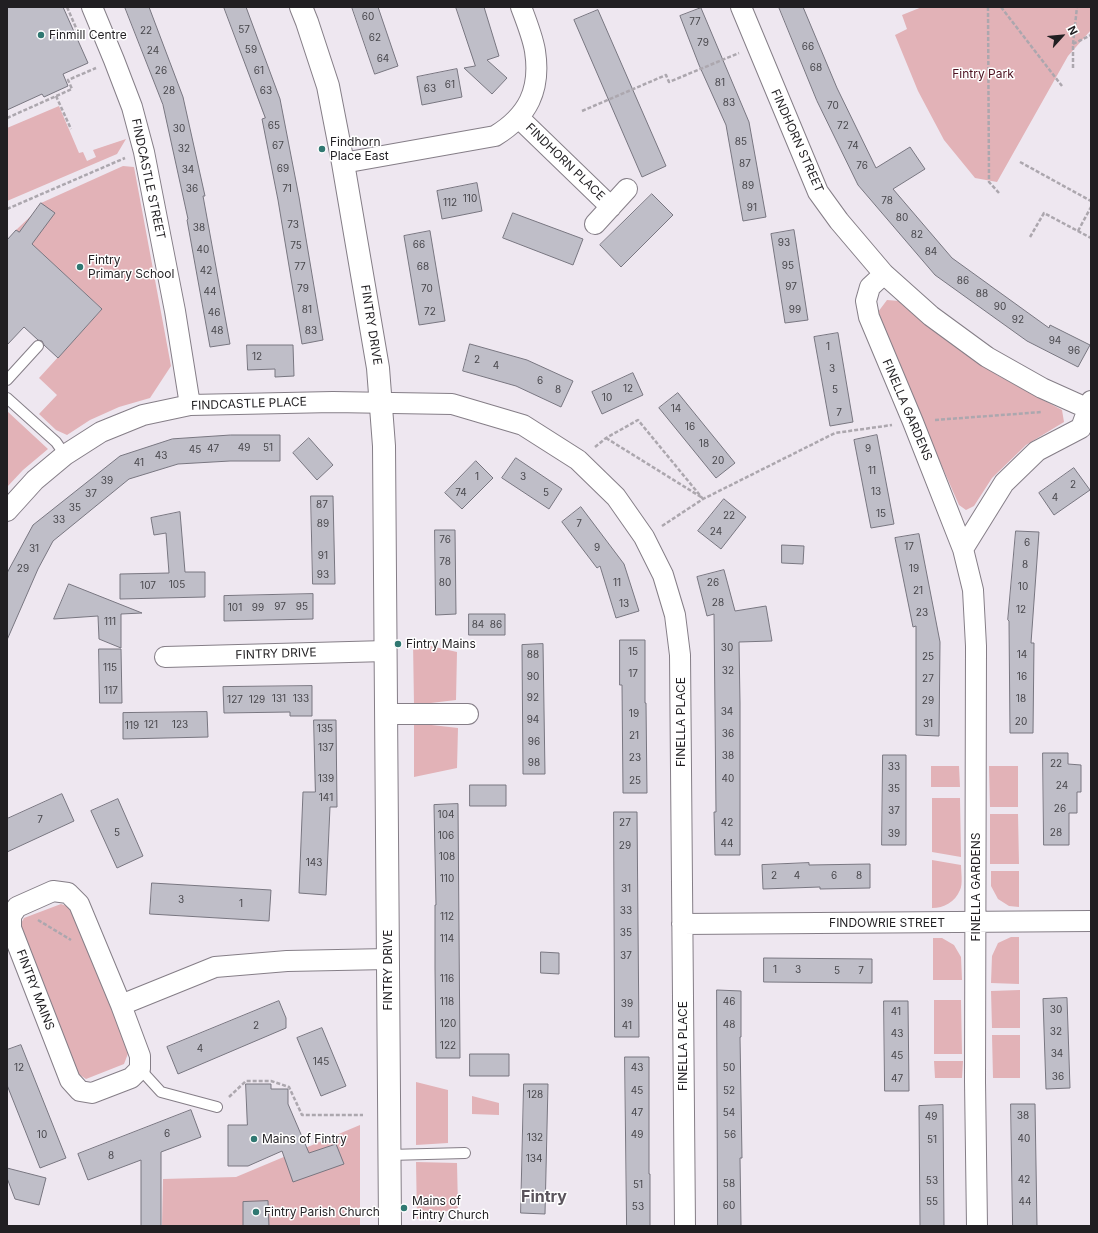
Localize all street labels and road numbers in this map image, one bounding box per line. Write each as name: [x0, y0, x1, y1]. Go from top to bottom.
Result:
street label: FINDHORN STREET: [768, 87, 826, 195]
street label: FINDCASTLE STREET: [128, 117, 168, 241]
street label: FINDHORN PLACE: [522, 121, 608, 203]
street label: FINTRY DRIVE: [358, 284, 384, 366]
street label: FINELLA GARDENS: [879, 357, 935, 463]
street label: FINDCASTLE PLACE: [191, 395, 307, 413]
street label: FINTRY DRIVE: [235, 645, 317, 663]
street label: FINELLA PLACE: [674, 677, 688, 767]
street label: FINELLA GARDENS: [969, 832, 983, 942]
street label: FINDOWRIE STREET: [829, 916, 945, 930]
street label: FINTRY DRIVE: [381, 929, 395, 1011]
street label: FINTRY MAINS: [13, 948, 57, 1032]
street label: FINELLA PLACE: [676, 1001, 690, 1091]

